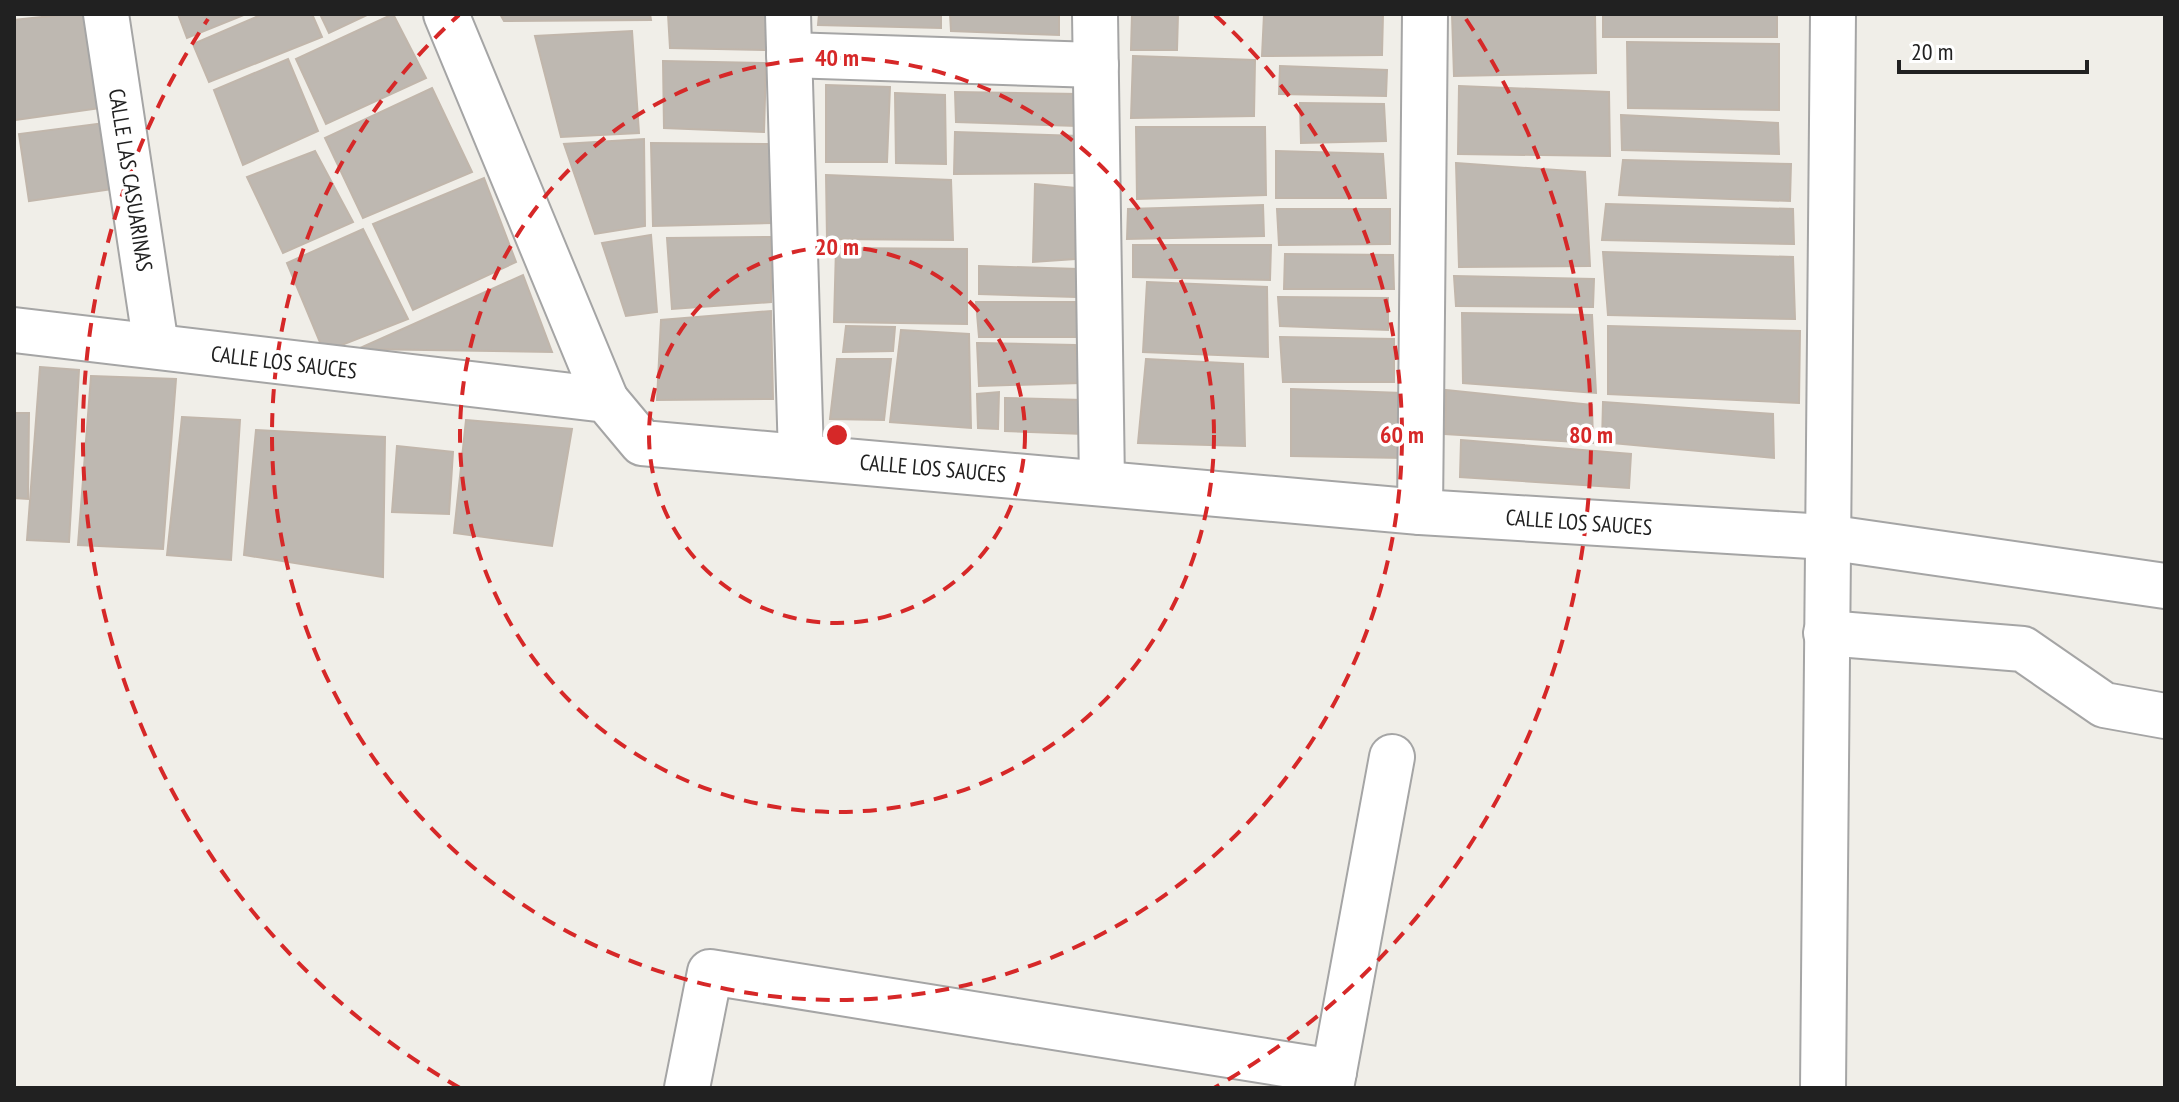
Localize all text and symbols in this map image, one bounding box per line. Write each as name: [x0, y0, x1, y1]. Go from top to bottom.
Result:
scale bar: [1899, 24, 2087, 74]
text: 20 m: [1911, 36, 1953, 67]
text: 40 m: [815, 42, 859, 73]
street label: CALLE LAS CASUARINAS: [103, 87, 159, 273]
text: 20 m: [815, 231, 859, 262]
street label: CALLE LOS SAUCES: [210, 339, 358, 385]
text: 60 m: [1380, 419, 1424, 450]
text: 80 m: [1569, 419, 1613, 450]
centre of rings: [823, 421, 851, 449]
street label: CALLE LOS SAUCES: [859, 448, 1007, 488]
street label: CALLE LOS SAUCES: [1505, 503, 1653, 541]

